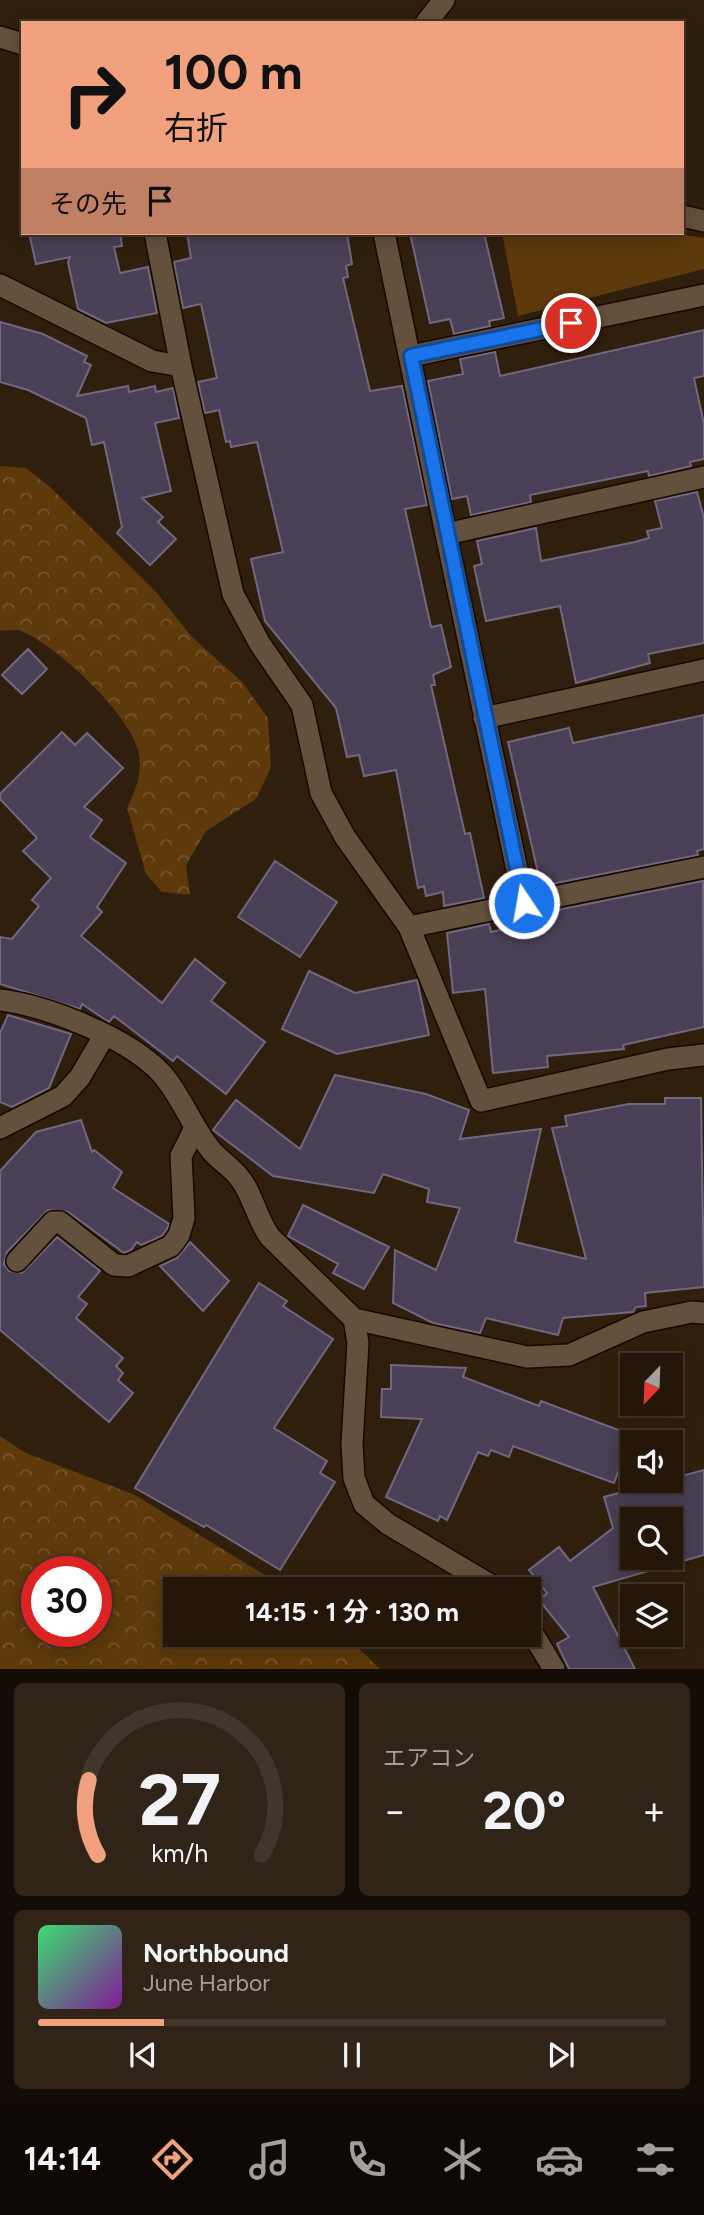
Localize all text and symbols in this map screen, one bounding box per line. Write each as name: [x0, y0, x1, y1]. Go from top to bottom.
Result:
text: 100 m: [164, 42, 303, 101]
icon: right: [49, 49, 140, 140]
text: 右折: [164, 109, 228, 147]
icon: arrive: [141, 182, 179, 220]
text: その先: [49, 188, 127, 220]
pin: [541, 293, 601, 353]
icon: arrive: [552, 304, 590, 342]
position arrow: [487, 866, 561, 940]
north arrow: [620, 1353, 682, 1416]
map controls: [620, 1353, 683, 1647]
button: sound: [620, 1430, 683, 1493]
button: search: [620, 1507, 683, 1570]
speed limit sign: 30: [21, 1556, 112, 1647]
button: layers: [620, 1584, 683, 1647]
text: 14:15 · 1 分 · 130 m: [245, 1596, 459, 1628]
text: エアコン: [383, 1744, 475, 1772]
text: 27: [138, 1757, 221, 1844]
text: 20°: [483, 1780, 566, 1842]
text: −: [383, 1788, 407, 1834]
text: +: [642, 1788, 666, 1834]
text: km/h: [151, 1838, 208, 1868]
text: Northbound: [143, 1937, 289, 1969]
text: June Harbor: [143, 1969, 270, 1997]
icon: previous: [124, 2036, 162, 2074]
icon: pause: [333, 2036, 371, 2074]
icon: next: [542, 2036, 580, 2074]
icon: directions: [148, 2135, 197, 2184]
icon: music: [245, 2135, 294, 2184]
icon: phone: [342, 2135, 391, 2184]
icon: climate: [438, 2135, 487, 2184]
icon: car: [535, 2135, 584, 2184]
icon: filters: [631, 2135, 680, 2184]
text: 14:14: [24, 2140, 101, 2178]

